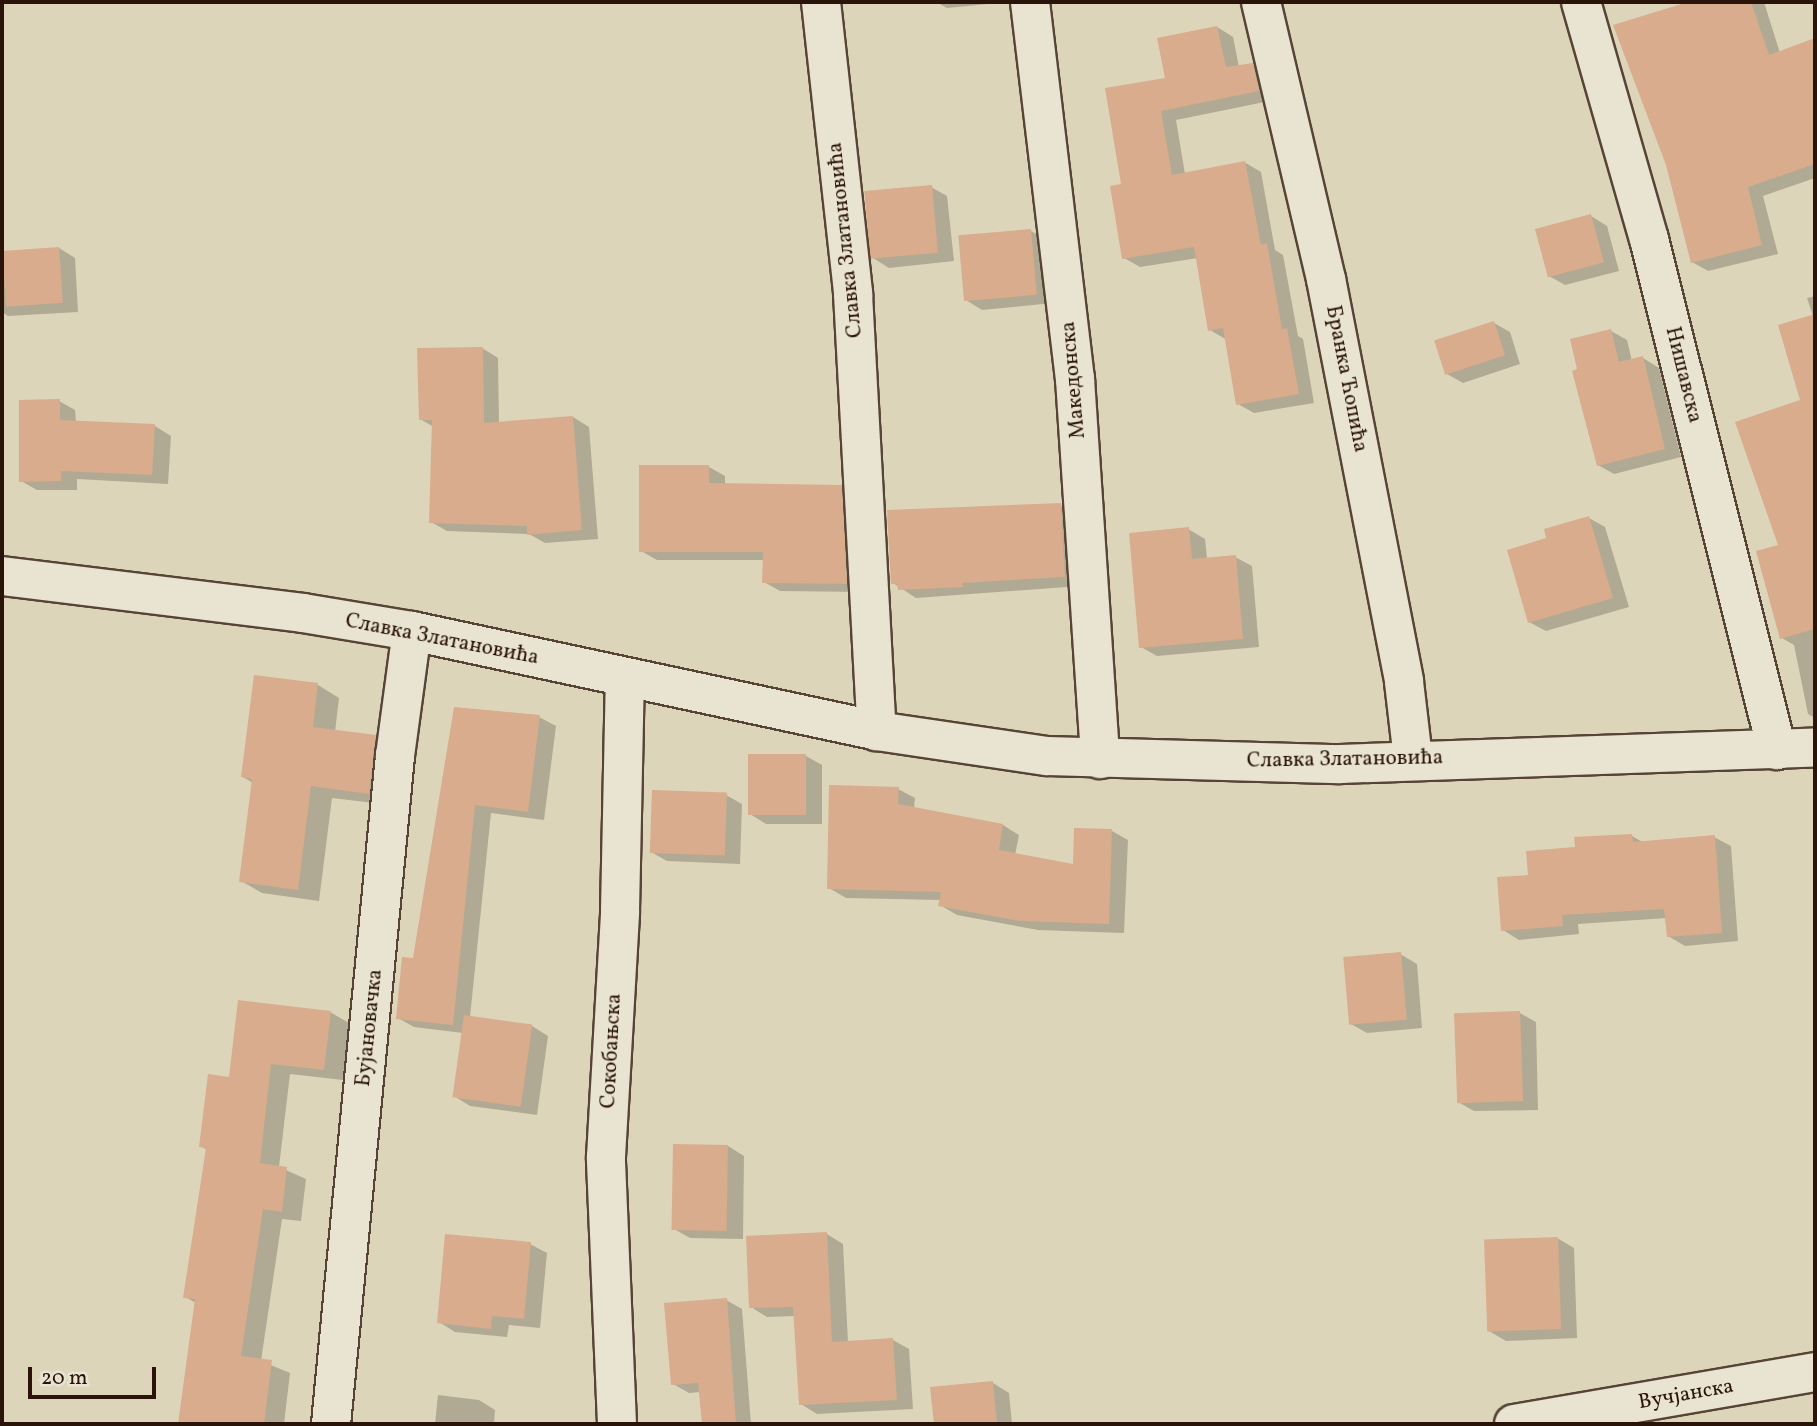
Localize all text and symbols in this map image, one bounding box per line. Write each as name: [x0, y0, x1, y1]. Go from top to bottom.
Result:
street label: Славка Златановића: [823, 141, 869, 339]
street label: Бранка Ћопића: [1319, 303, 1373, 455]
street label: Македонска: [1056, 320, 1092, 440]
street label: Нишавска: [1659, 324, 1707, 426]
street label: Славка Златановића: [343, 609, 541, 671]
street label: Славка Златановића: [1247, 746, 1443, 774]
street label: Бујановачка: [351, 968, 389, 1088]
street label: Сокобањска: [596, 993, 628, 1109]
scale bar: [32, 1352, 159, 1396]
text: 20 m: [41, 1364, 87, 1393]
street label: Вучјанска: [1636, 1374, 1736, 1416]

